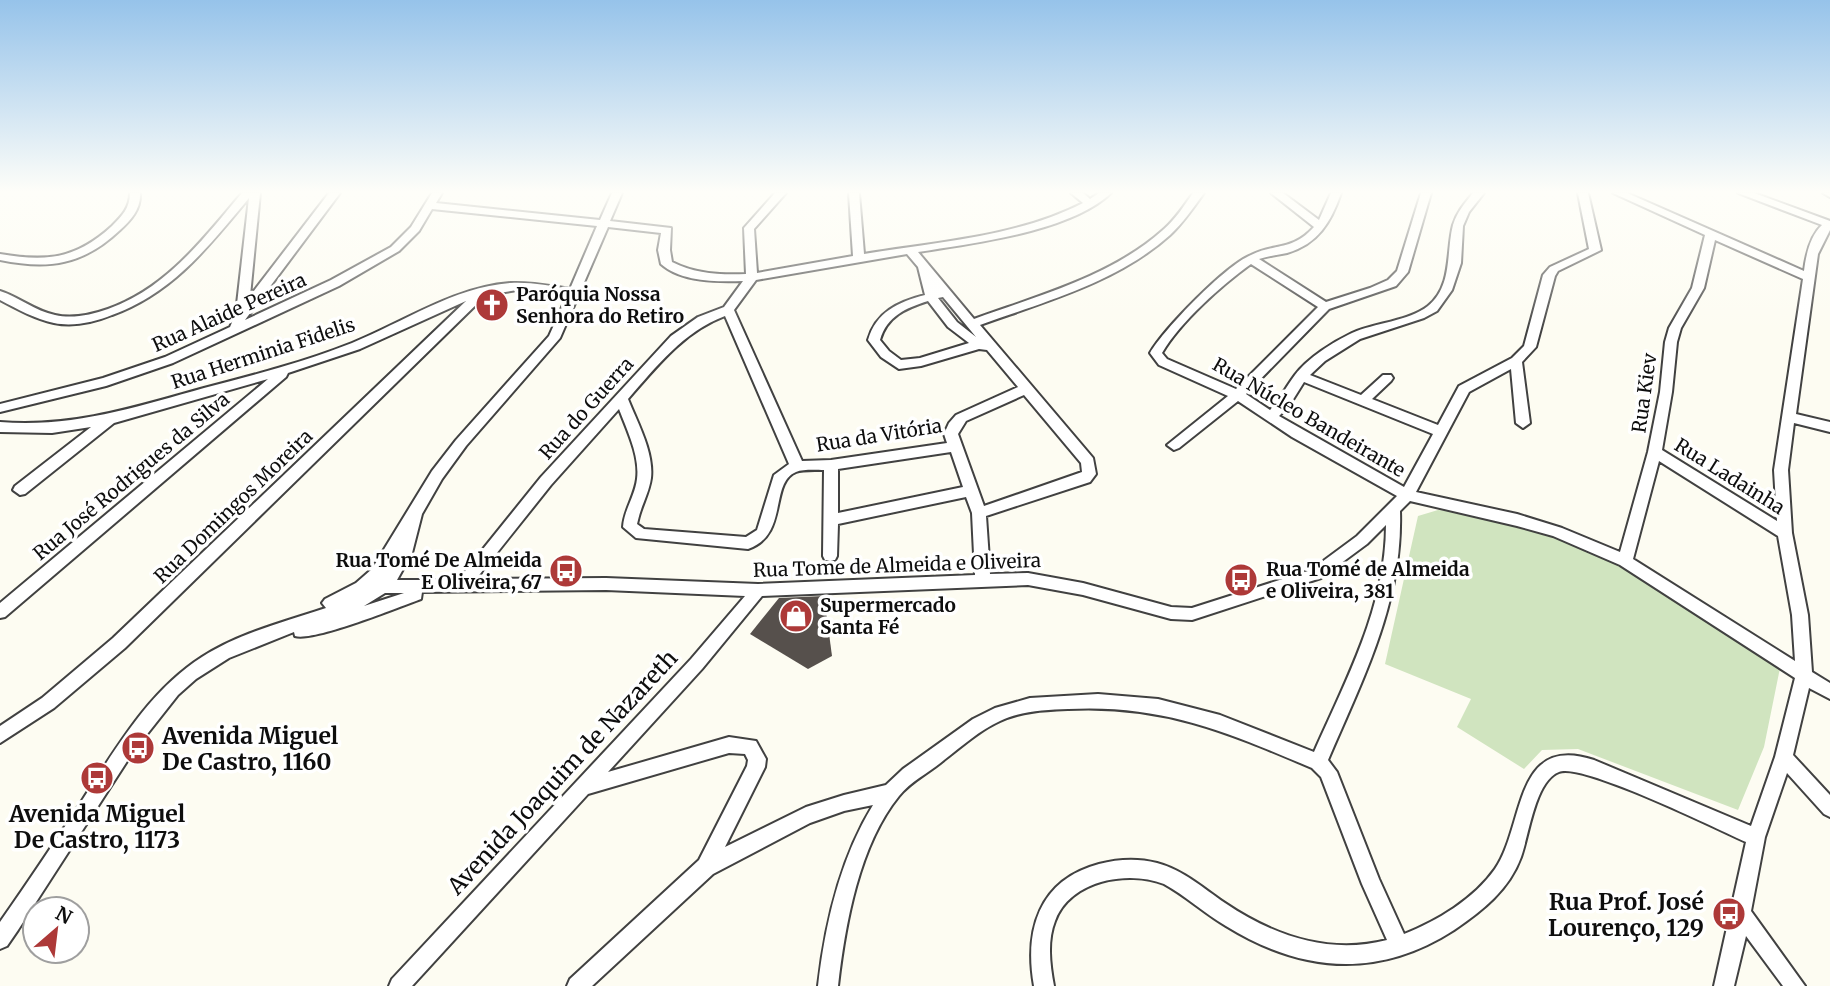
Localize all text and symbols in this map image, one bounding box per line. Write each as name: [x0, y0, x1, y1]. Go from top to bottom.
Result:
street label: Rua Alaide Pereira: [148, 267, 310, 357]
place label: Paróquia Nossa Senhora do Retiro: [516, 282, 684, 328]
church icon: Paróquia Nossa Senhora do Retiro: [473, 286, 511, 324]
street label: Rua Herminia Fidelis: [168, 312, 358, 394]
street label: Rua Kiev: [1627, 351, 1661, 434]
street label: Rua do Guerra: [534, 352, 638, 464]
street label: Rua Núcleo Bandeirante: [1208, 352, 1410, 482]
street label: Rua José Rodrigues da Silva: [28, 387, 234, 565]
street label: Rua da Vitória: [814, 413, 944, 457]
street label: Rua Domingos Moreira: [149, 424, 317, 588]
street label: Rua Ladainha: [1670, 433, 1790, 519]
place label: Rua Tomé De Almeida E Oliveira, 67: [335, 548, 542, 594]
street label: Rua Tome de Almeida e Oliveira: [753, 548, 1041, 582]
bus stop icon: Rua Tomé De Almeida E Oliveira, 67: [547, 552, 585, 590]
place label: Rua Tomé de Almeida e Oliveira, 381: [1266, 557, 1470, 603]
bus stop icon: Rua Tomé de Almeida e Oliveira, 381: [1222, 561, 1260, 599]
place label: Supermercado Santa Fé: [820, 593, 956, 639]
shop icon: Supermercado Santa Fé: [777, 597, 815, 635]
street label: Avenida Joaquim de Nazareth: [440, 644, 683, 901]
place label: Avenida Miguel De Castro, 1160: [161, 721, 339, 777]
bus stop icon: Avenida Miguel De Castro, 1160: [119, 729, 157, 767]
bus stop icon: Avenida Miguel De Castro, 1173: [78, 759, 116, 797]
place label: Avenida Miguel De Castro, 1173: [8, 799, 186, 855]
place label: Rua Prof. José Lourenço, 129: [1548, 887, 1704, 943]
north arrow: [21, 895, 91, 965]
bus stop icon: Rua Prof. José Lourenço, 129: [1710, 895, 1748, 933]
text: N: [52, 901, 76, 929]

